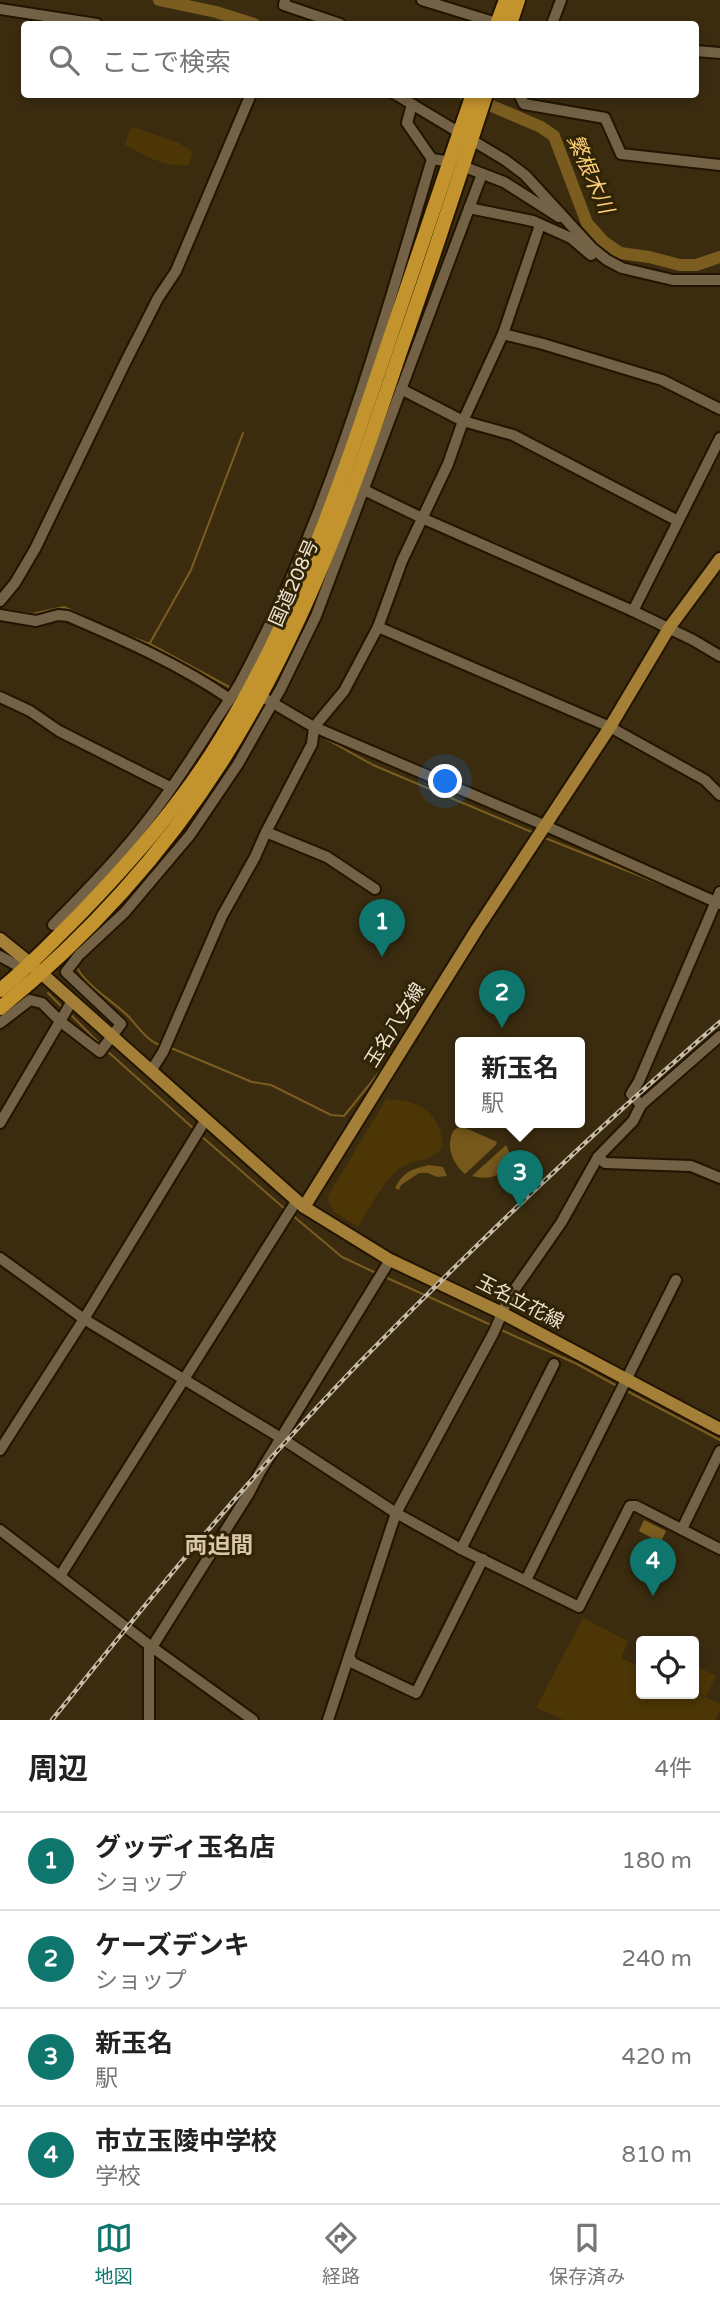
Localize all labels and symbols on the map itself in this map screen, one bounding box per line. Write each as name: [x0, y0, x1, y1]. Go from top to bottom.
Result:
water label: 繁根木川: [561, 131, 619, 219]
street label: 国道208号: [265, 536, 323, 630]
your location: [428, 764, 462, 798]
pin: 1: [359, 899, 405, 957]
pin: 2: [479, 970, 525, 1028]
street label: 玉名八女線: [360, 979, 430, 1071]
pin: 3: [497, 1150, 543, 1208]
street label: 玉名立花線: [473, 1271, 567, 1333]
district label: 両迫間: [185, 1532, 254, 1560]
pin: 4: [630, 1538, 676, 1596]

